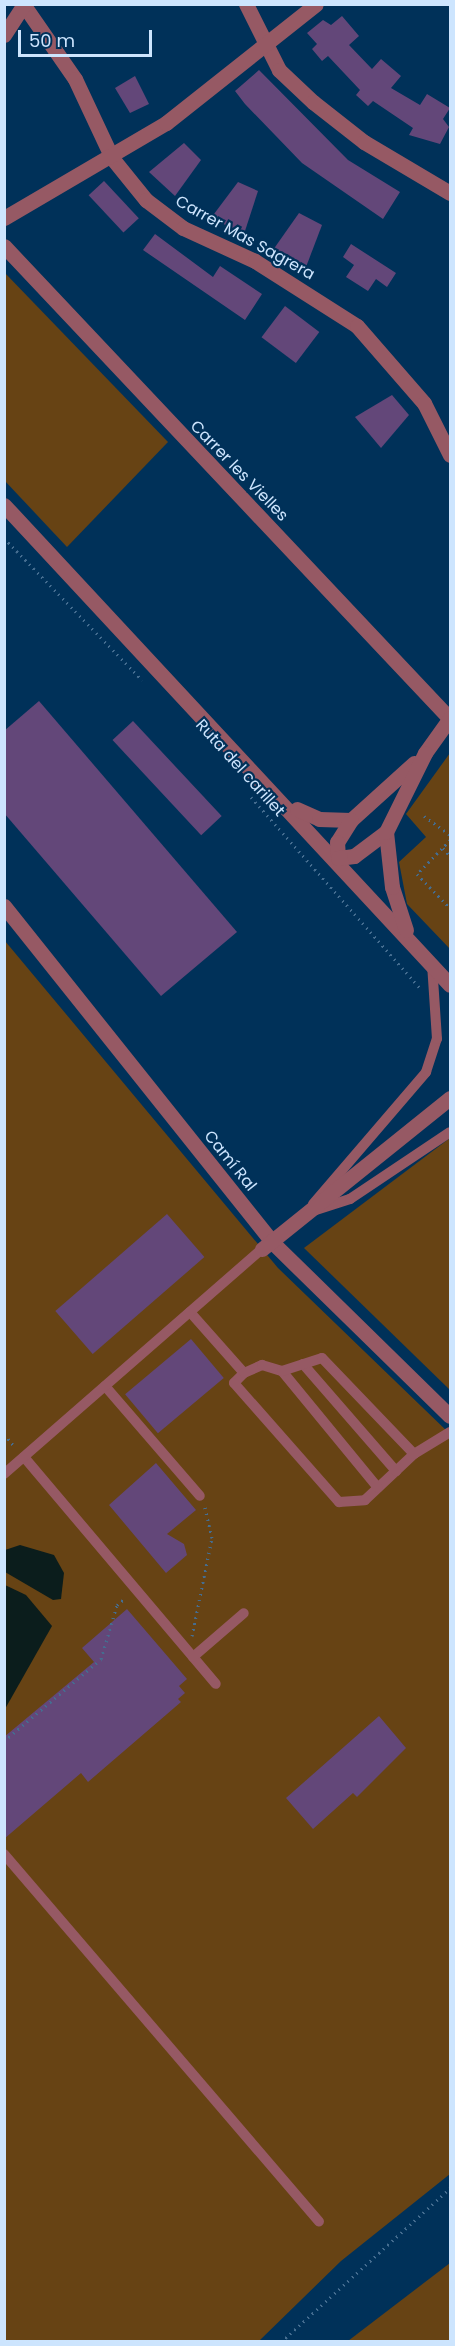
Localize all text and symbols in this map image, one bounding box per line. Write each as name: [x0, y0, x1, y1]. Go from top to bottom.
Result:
scale bar: [21, 18, 154, 56]
text: 50 m: [29, 28, 75, 53]
street label: Carrer Mas Sagrera: [172, 192, 318, 284]
street label: Carrer les Vielles: [186, 417, 292, 525]
street label: Ruta del carillet: [191, 716, 289, 820]
street label: Camí Ral: [200, 1127, 260, 1195]

